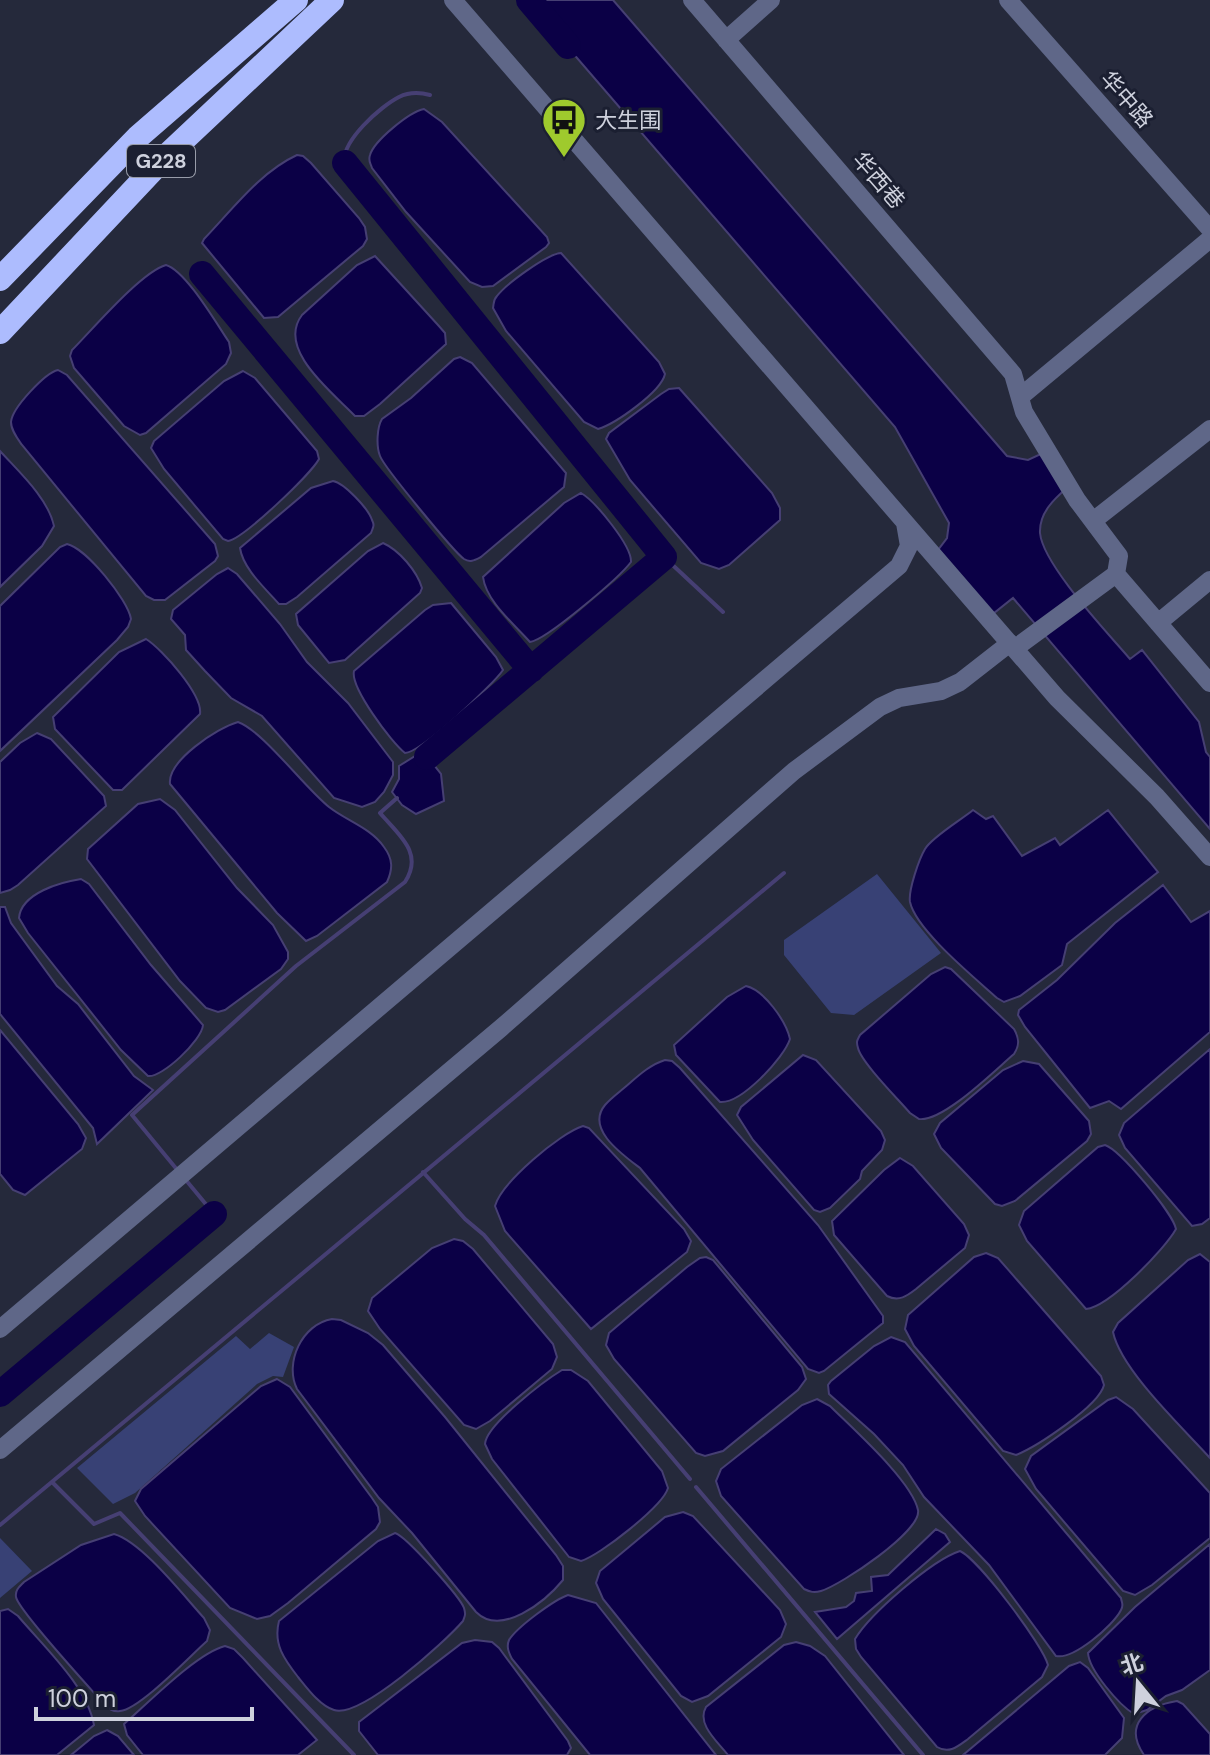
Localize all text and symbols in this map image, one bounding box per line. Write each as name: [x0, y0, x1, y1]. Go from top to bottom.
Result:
street label: 华中路: [1094, 65, 1159, 134]
bus stop icon: 大生围: [540, 96, 588, 159]
place label: 大生围: [595, 106, 661, 135]
road number: G228: [127, 145, 195, 177]
street label: 华西巷: [846, 146, 911, 215]
north arrow: [1098, 1643, 1178, 1723]
text: 北: [1117, 1647, 1147, 1682]
scale bar: [36, 1671, 252, 1721]
text: 100 m: [48, 1683, 116, 1714]

